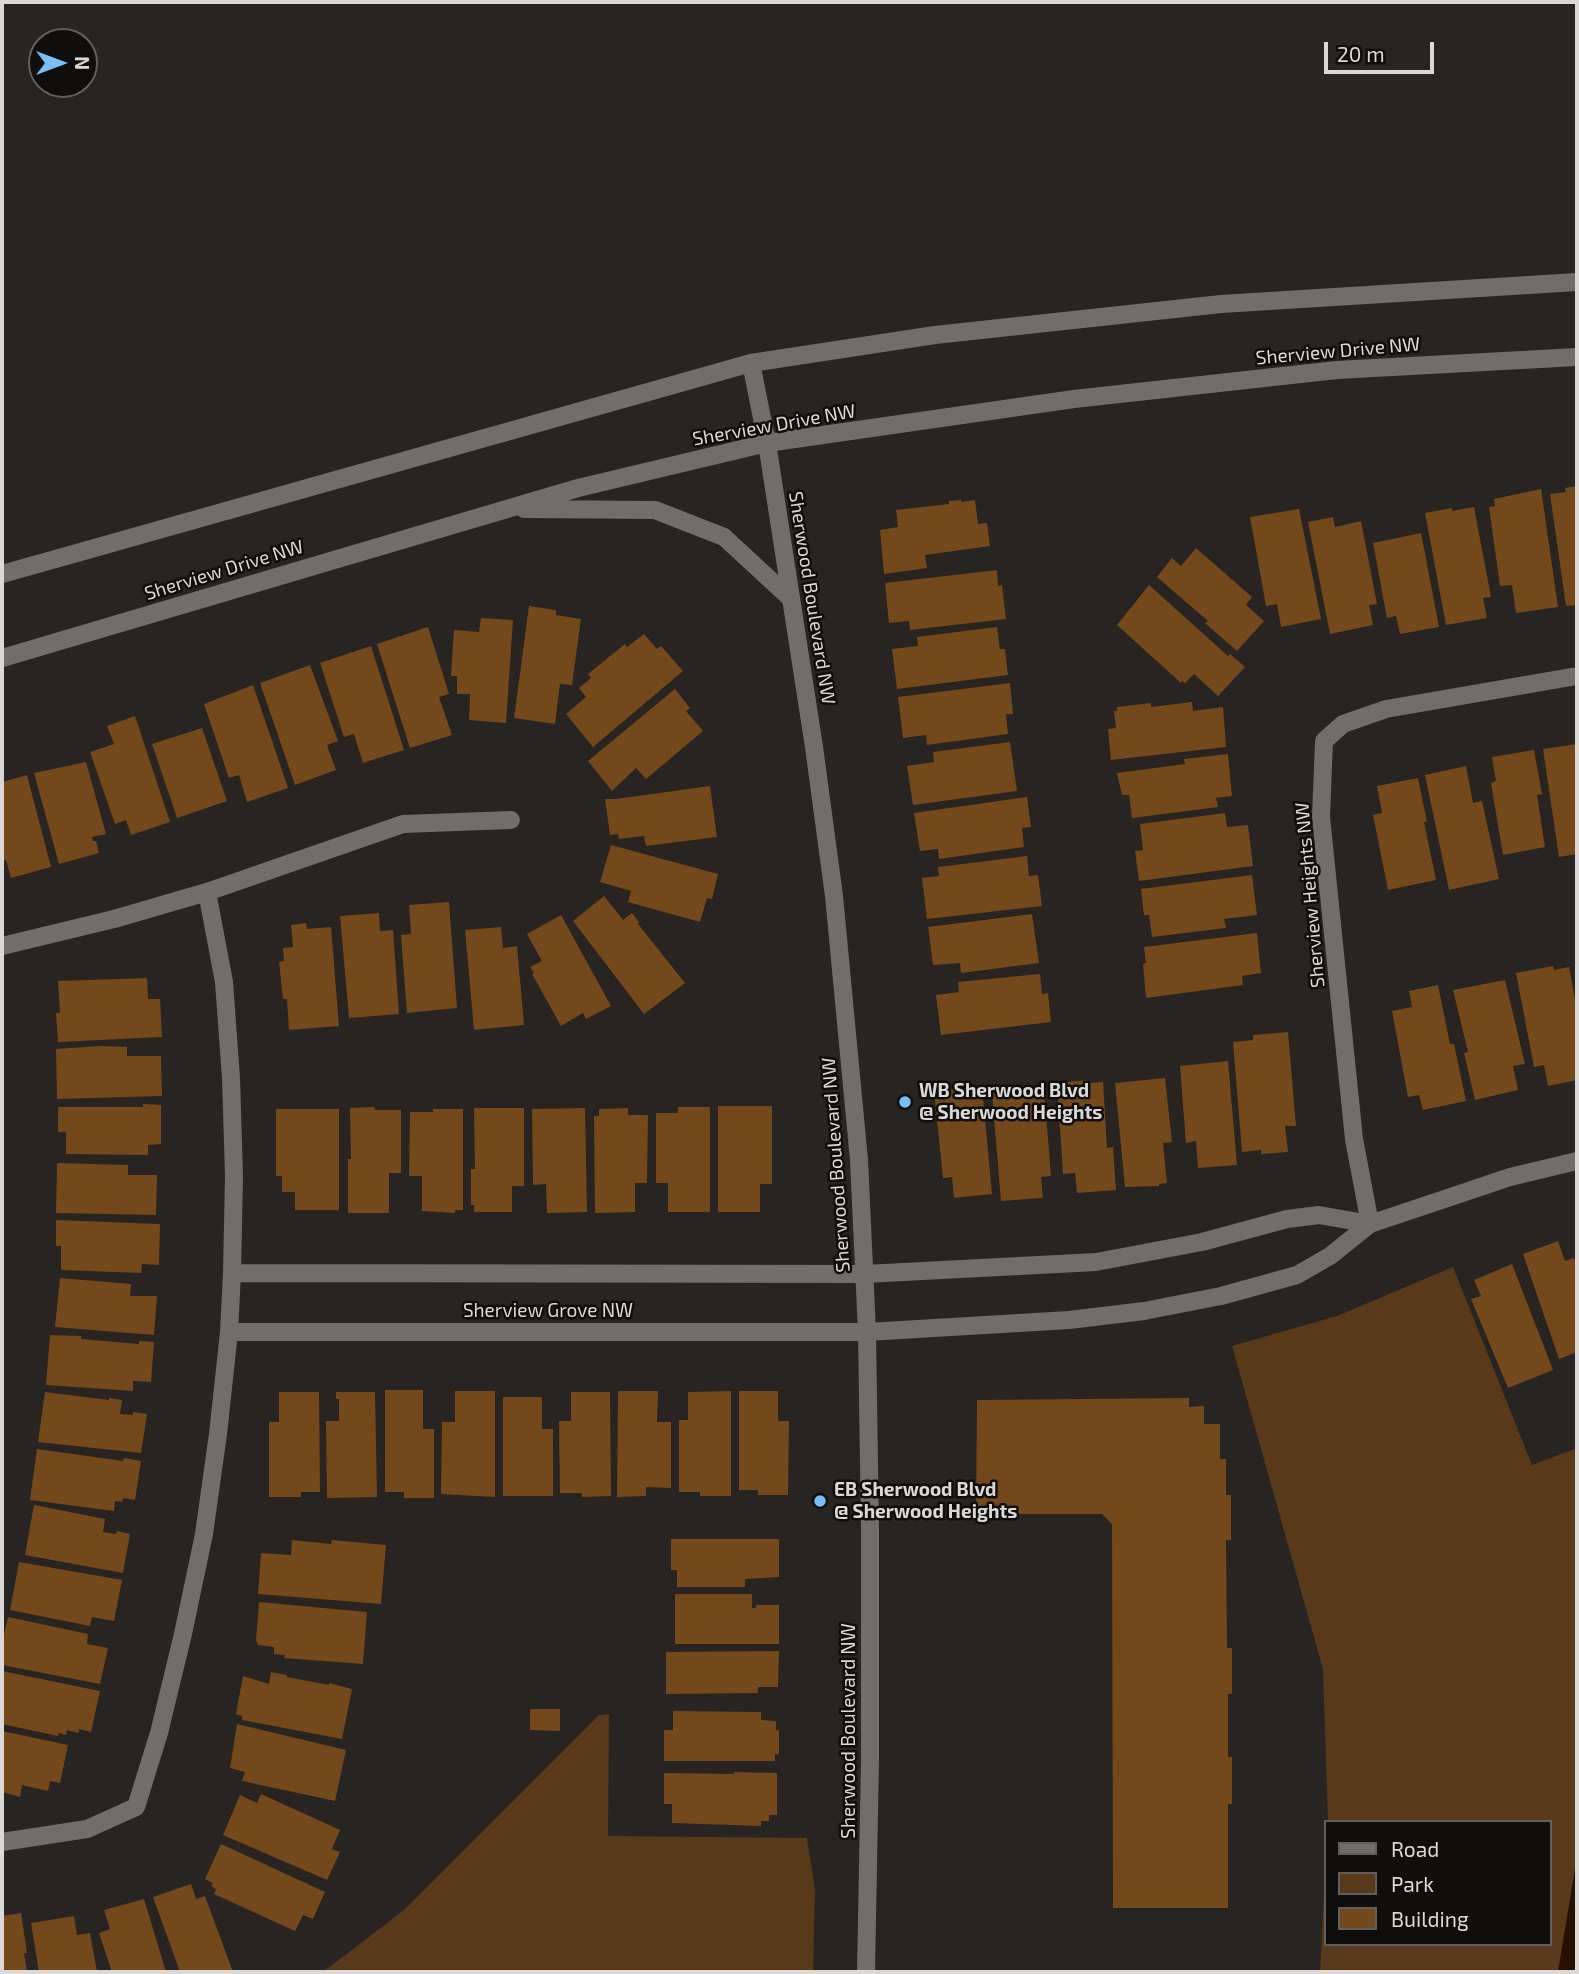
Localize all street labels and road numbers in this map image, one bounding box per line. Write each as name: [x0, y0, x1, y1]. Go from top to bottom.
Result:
street label: Sherview Drive NW: [1255, 332, 1421, 370]
street label: Sherview Drive NW: [691, 399, 857, 451]
street label: Sherwood Boulevard NW: [784, 490, 840, 706]
street label: Sherview Drive NW: [142, 535, 306, 605]
street label: Sherview Heights NW: [1291, 801, 1329, 989]
street label: Sherwood Boulevard NW: [817, 1057, 855, 1273]
street label: Sherview Grove NW: [463, 1300, 633, 1322]
street label: Sherwood Boulevard NW: [838, 1623, 860, 1839]

